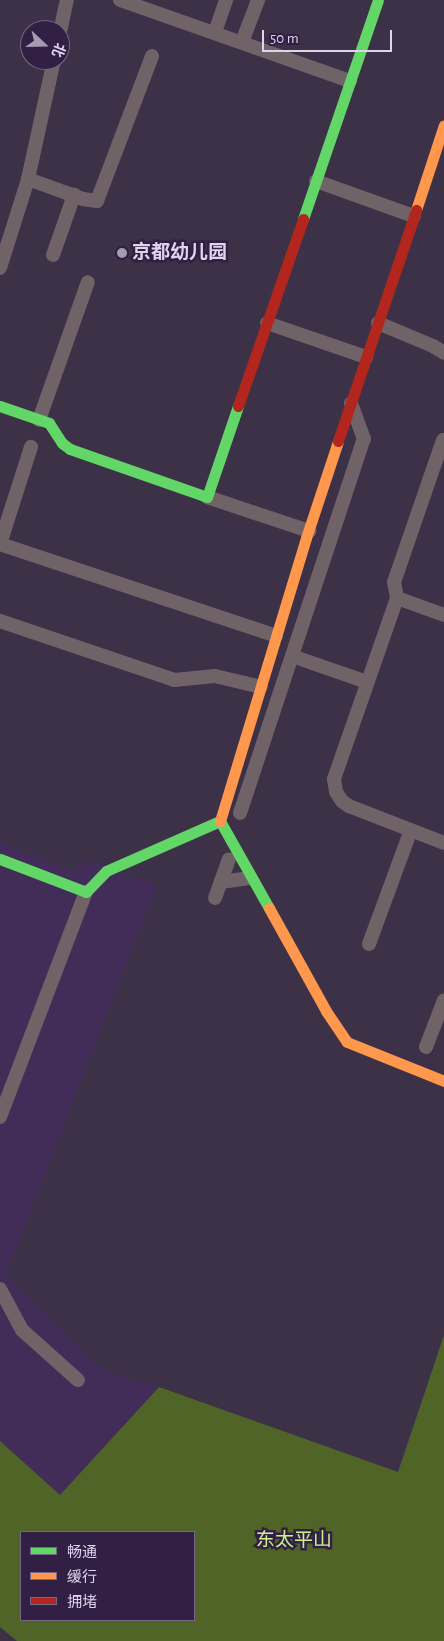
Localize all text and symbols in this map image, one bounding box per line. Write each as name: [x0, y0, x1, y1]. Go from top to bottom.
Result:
north arrow: [20, 20, 70, 70]
scale bar: [264, 20, 394, 52]
text: 50 m: [270, 31, 299, 46]
text: 北: [49, 41, 67, 59]
place label: 京都幼儿园: [132, 242, 227, 264]
marker: 京都幼儿园: [116, 247, 128, 259]
park label: 东太平山: [256, 1530, 332, 1552]
legend: [20, 1531, 195, 1621]
text: 畅通: [67, 1545, 97, 1560]
text: 缓行: [67, 1570, 97, 1585]
text: 拥堵: [67, 1595, 97, 1610]

